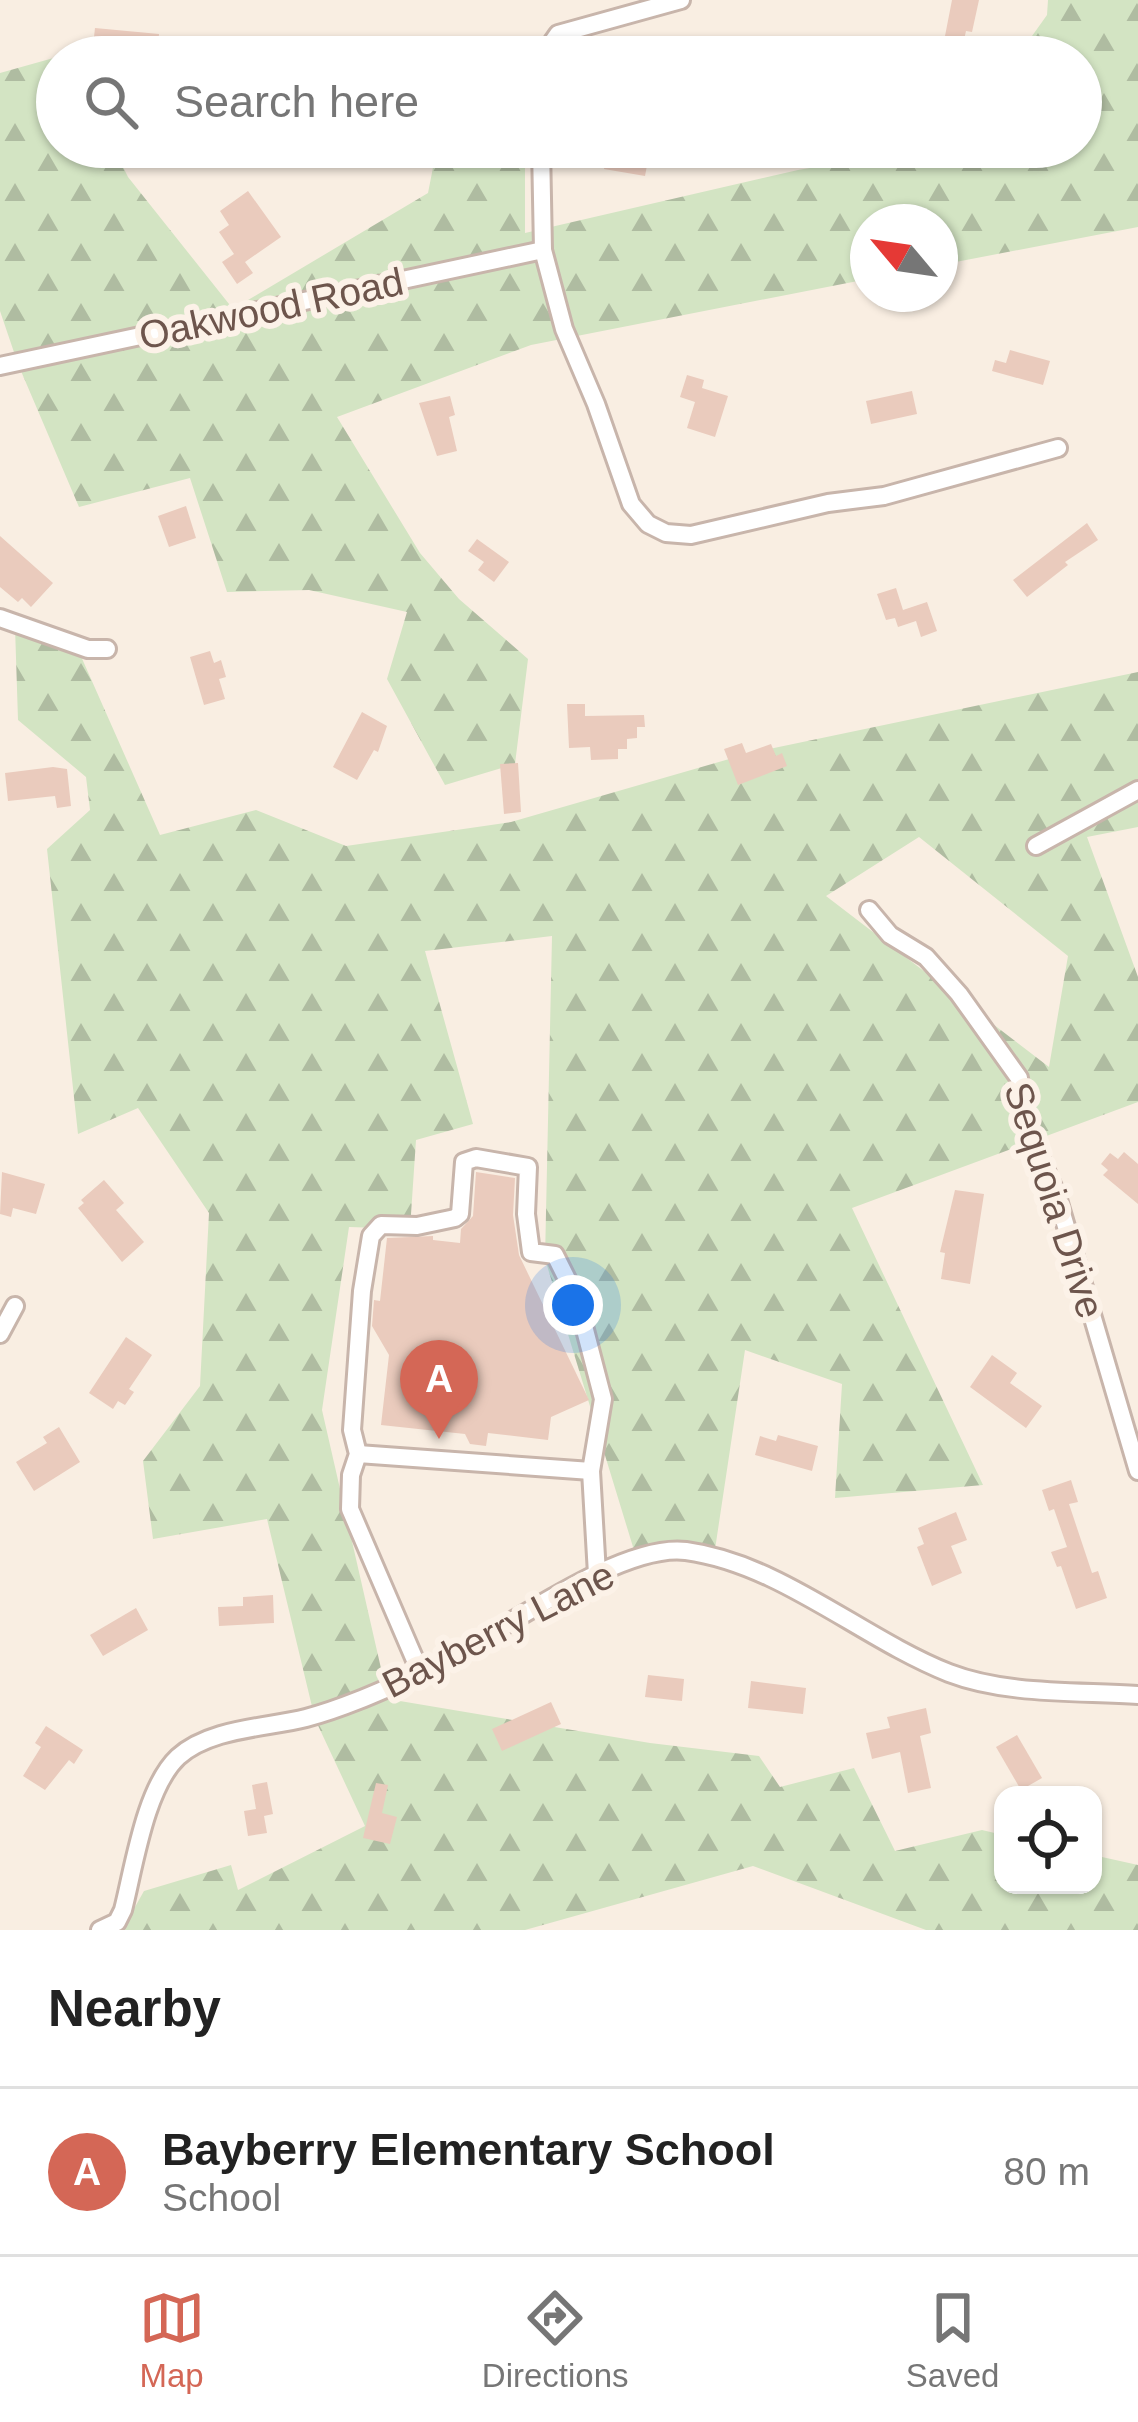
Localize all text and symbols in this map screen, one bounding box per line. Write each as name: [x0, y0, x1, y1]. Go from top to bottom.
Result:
search box: [36, 36, 1102, 168]
icon: search: [78, 69, 144, 135]
text: Search here: [174, 76, 419, 127]
north arrow: [850, 204, 958, 312]
street label: Oakwood Road: [135, 260, 407, 357]
street label: Sequoia Drive: [996, 1077, 1113, 1323]
your location: [543, 1275, 603, 1335]
pin: A: [400, 1340, 478, 1439]
street label: Bayberry Lane: [375, 1553, 621, 1706]
map controls: [994, 1786, 1102, 1894]
button: locate: [994, 1786, 1102, 1894]
text: Nearby: [48, 1980, 221, 2037]
text: Bayberry Elementary School: [162, 2124, 775, 2175]
text: A: [73, 2150, 101, 2193]
text: 80 m: [1003, 2150, 1090, 2193]
text: School: [162, 2176, 281, 2219]
tab: Map: [139, 2285, 205, 2395]
tab: Directions: [482, 2285, 629, 2395]
tab: Saved: [906, 2285, 999, 2395]

